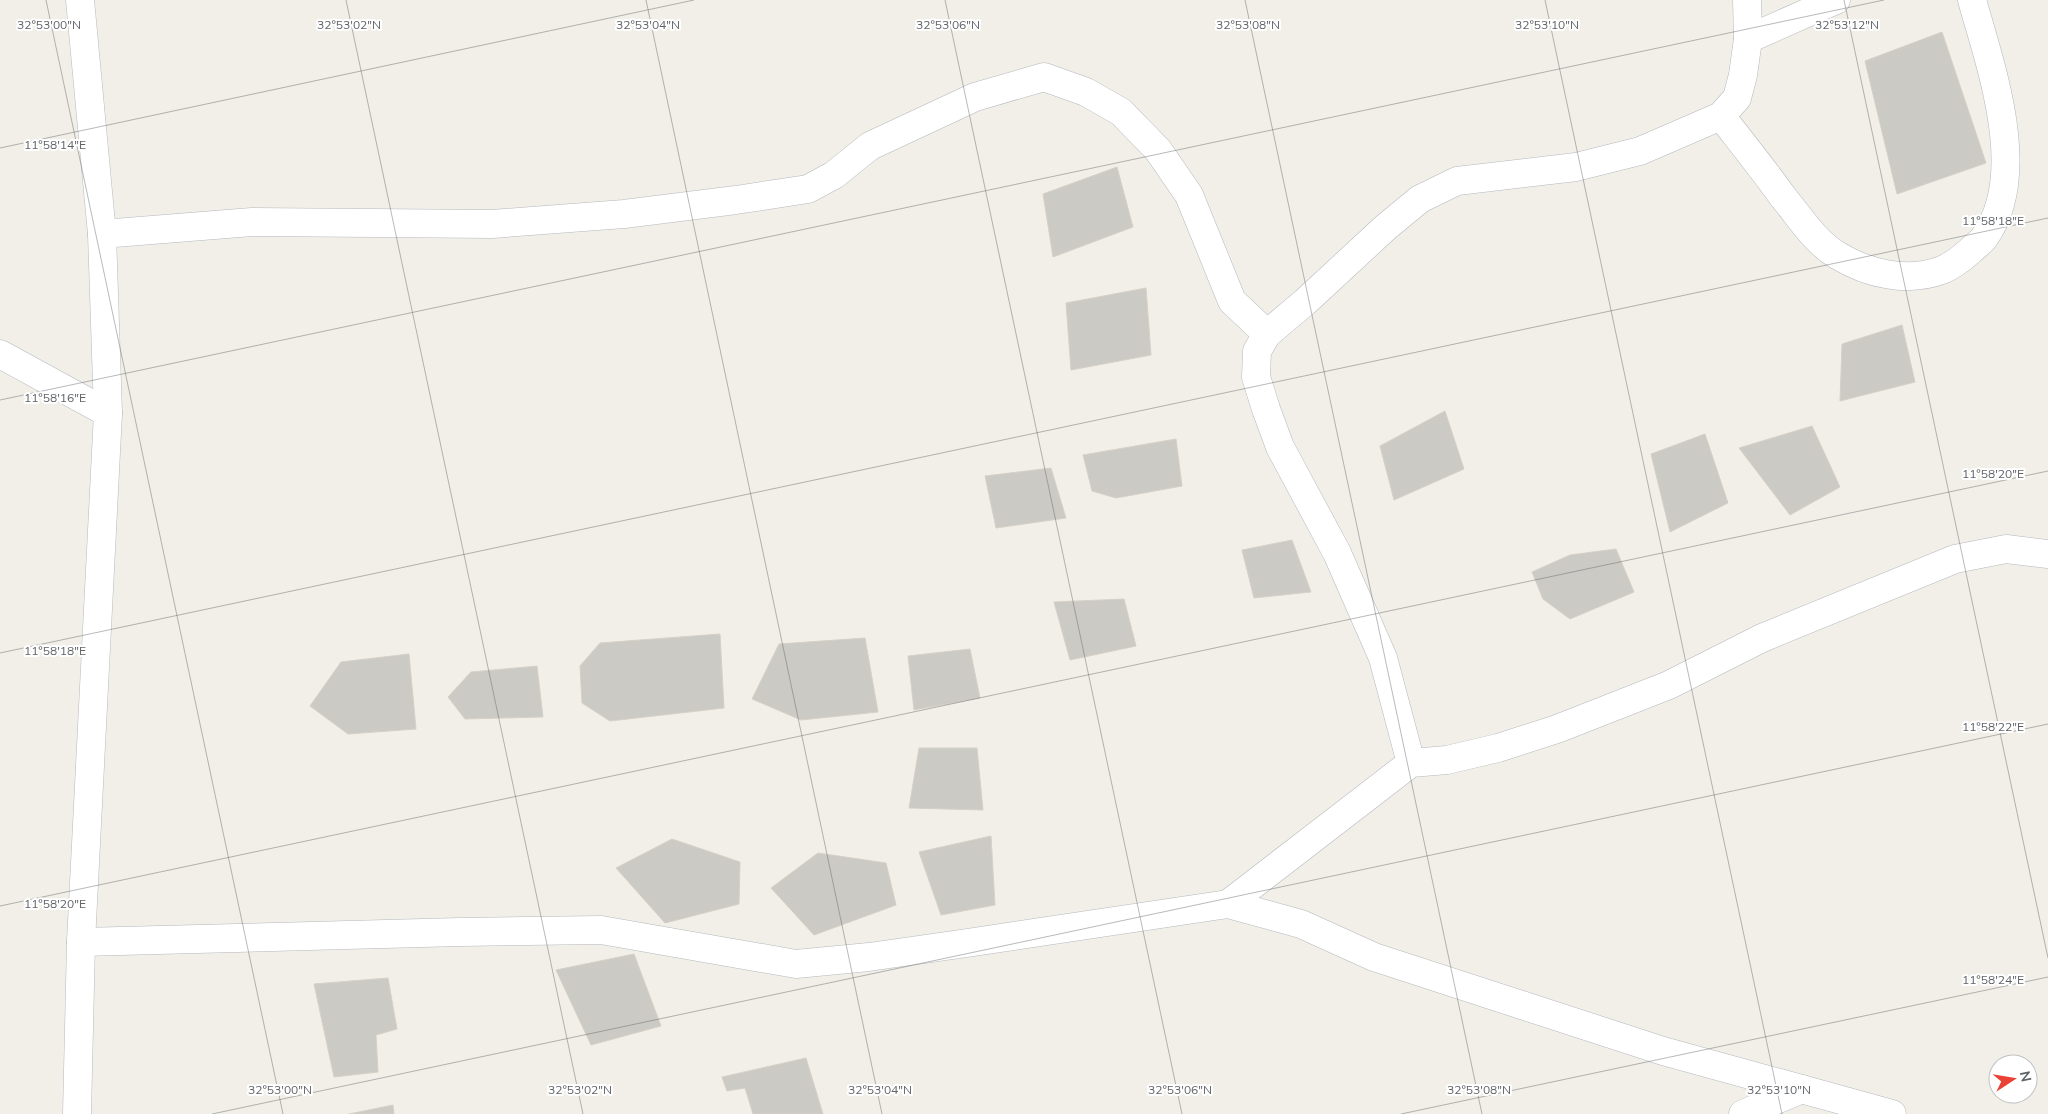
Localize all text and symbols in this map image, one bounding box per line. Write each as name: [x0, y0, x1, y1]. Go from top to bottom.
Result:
text: 32°53'00"N: [17, 17, 81, 32]
text: 32°53'02"N: [317, 17, 381, 32]
text: 32°53'04"N: [616, 17, 680, 32]
text: 32°53'06"N: [916, 17, 980, 32]
text: 32°53'08"N: [1216, 17, 1280, 32]
text: 32°53'10"N: [1515, 17, 1579, 32]
text: 32°53'12"N: [1815, 17, 1879, 32]
text: 11°58'14"E: [24, 137, 86, 152]
text: 11°58'18"E: [1962, 213, 2024, 228]
text: 11°58'16"E: [24, 390, 86, 405]
text: 11°58'20"E: [1962, 466, 2024, 481]
text: 11°58'18"E: [24, 643, 86, 658]
text: 11°58'22"E: [1962, 719, 2024, 734]
text: 11°58'20"E: [24, 896, 86, 911]
text: 11°58'24"E: [1962, 972, 2024, 987]
north arrow: [1988, 1054, 2038, 1104]
text: N: [2016, 1069, 2036, 1083]
text: 32°53'00"N: [248, 1082, 312, 1097]
text: 32°53'02"N: [548, 1082, 612, 1097]
text: 32°53'04"N: [848, 1082, 912, 1097]
text: 32°53'06"N: [1148, 1082, 1212, 1097]
text: 32°53'08"N: [1447, 1082, 1511, 1097]
text: 32°53'10"N: [1747, 1082, 1811, 1097]

